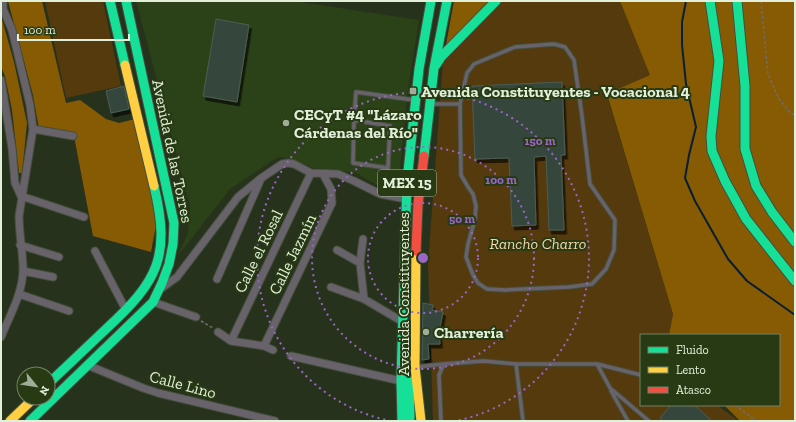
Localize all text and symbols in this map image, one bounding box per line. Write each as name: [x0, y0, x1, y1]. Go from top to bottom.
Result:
scale bar: [18, 16, 129, 42]
text: 100 m: [24, 23, 56, 37]
street label: Avenida de las Torres: [148, 78, 197, 225]
place label: Avenida Constituyentes - Vocacional 4: [421, 82, 690, 101]
marker: Avenida Constituyentes - Vocacional 4: [408, 86, 418, 96]
place label: CECyT #4 "Lázaro Cárdenas del Río": [294, 105, 422, 142]
marker: CECyT #4 "Lázaro Cárdenas del Río": [281, 118, 291, 128]
text: 150 m: [525, 134, 556, 148]
road number: MEX 15: [378, 170, 436, 196]
text: 100 m: [485, 173, 517, 187]
street label: Calle el Rosal: [230, 207, 287, 296]
street label: Calle Jazmín: [265, 210, 320, 297]
street label: Avenida Constituyentes: [394, 212, 413, 376]
text: 50 m: [449, 212, 475, 226]
park label: Rancho Charro: [489, 234, 587, 253]
centre of rings: [416, 251, 430, 265]
place label: Charrería: [434, 323, 503, 342]
marker: Charrería: [421, 327, 431, 337]
legend: [640, 334, 780, 406]
text: Fluido: [676, 343, 709, 357]
text: Lento: [676, 363, 706, 377]
north arrow: [16, 366, 56, 406]
street label: Calle Lino: [147, 366, 218, 402]
text: Atasco: [676, 383, 711, 397]
text: N: [36, 384, 52, 398]

